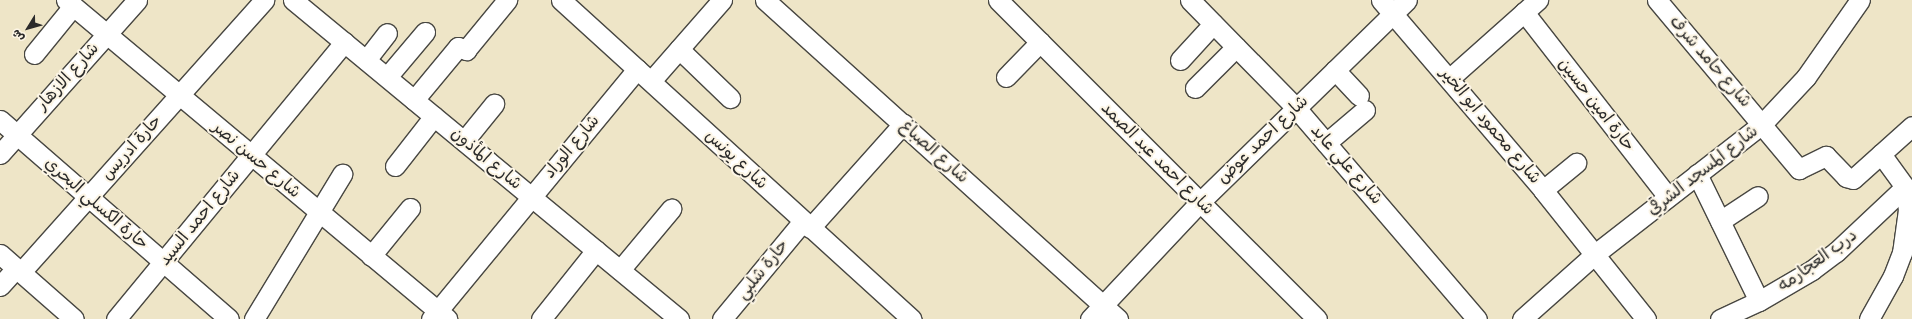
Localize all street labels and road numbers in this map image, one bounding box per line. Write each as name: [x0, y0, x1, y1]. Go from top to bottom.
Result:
street label: شارع حامد شرف: [1665, 12, 1755, 112]
street label: شارع الازهار: [32, 39, 104, 115]
street label: حارة امين حسين: [1553, 54, 1639, 156]
street label: شارع محمود ابو الخير: [1435, 64, 1545, 188]
street label: شارع احمد عوض: [1213, 91, 1313, 189]
street label: شارع احمد عبد الصمد: [1096, 98, 1218, 220]
street label: حارة ادريس: [98, 111, 166, 185]
street label: شارع الوراد: [540, 111, 604, 183]
street label: شارع الصباغ: [896, 116, 972, 188]
street label: شارع حسن نصر: [208, 117, 304, 203]
street label: شارع علي عابد: [1306, 121, 1386, 209]
street label: شارع المسجد الشرقي: [1644, 121, 1762, 221]
street label: شارع المأذون: [446, 124, 526, 194]
street label: شارع يونس: [700, 126, 772, 194]
street label: حارة الكسلي البحري: [40, 153, 152, 255]
street label: شارع احمد السيد: [155, 166, 245, 270]
street label: درب العجارمه: [1774, 225, 1862, 297]
street label: حارة شلبي: [733, 236, 793, 304]

